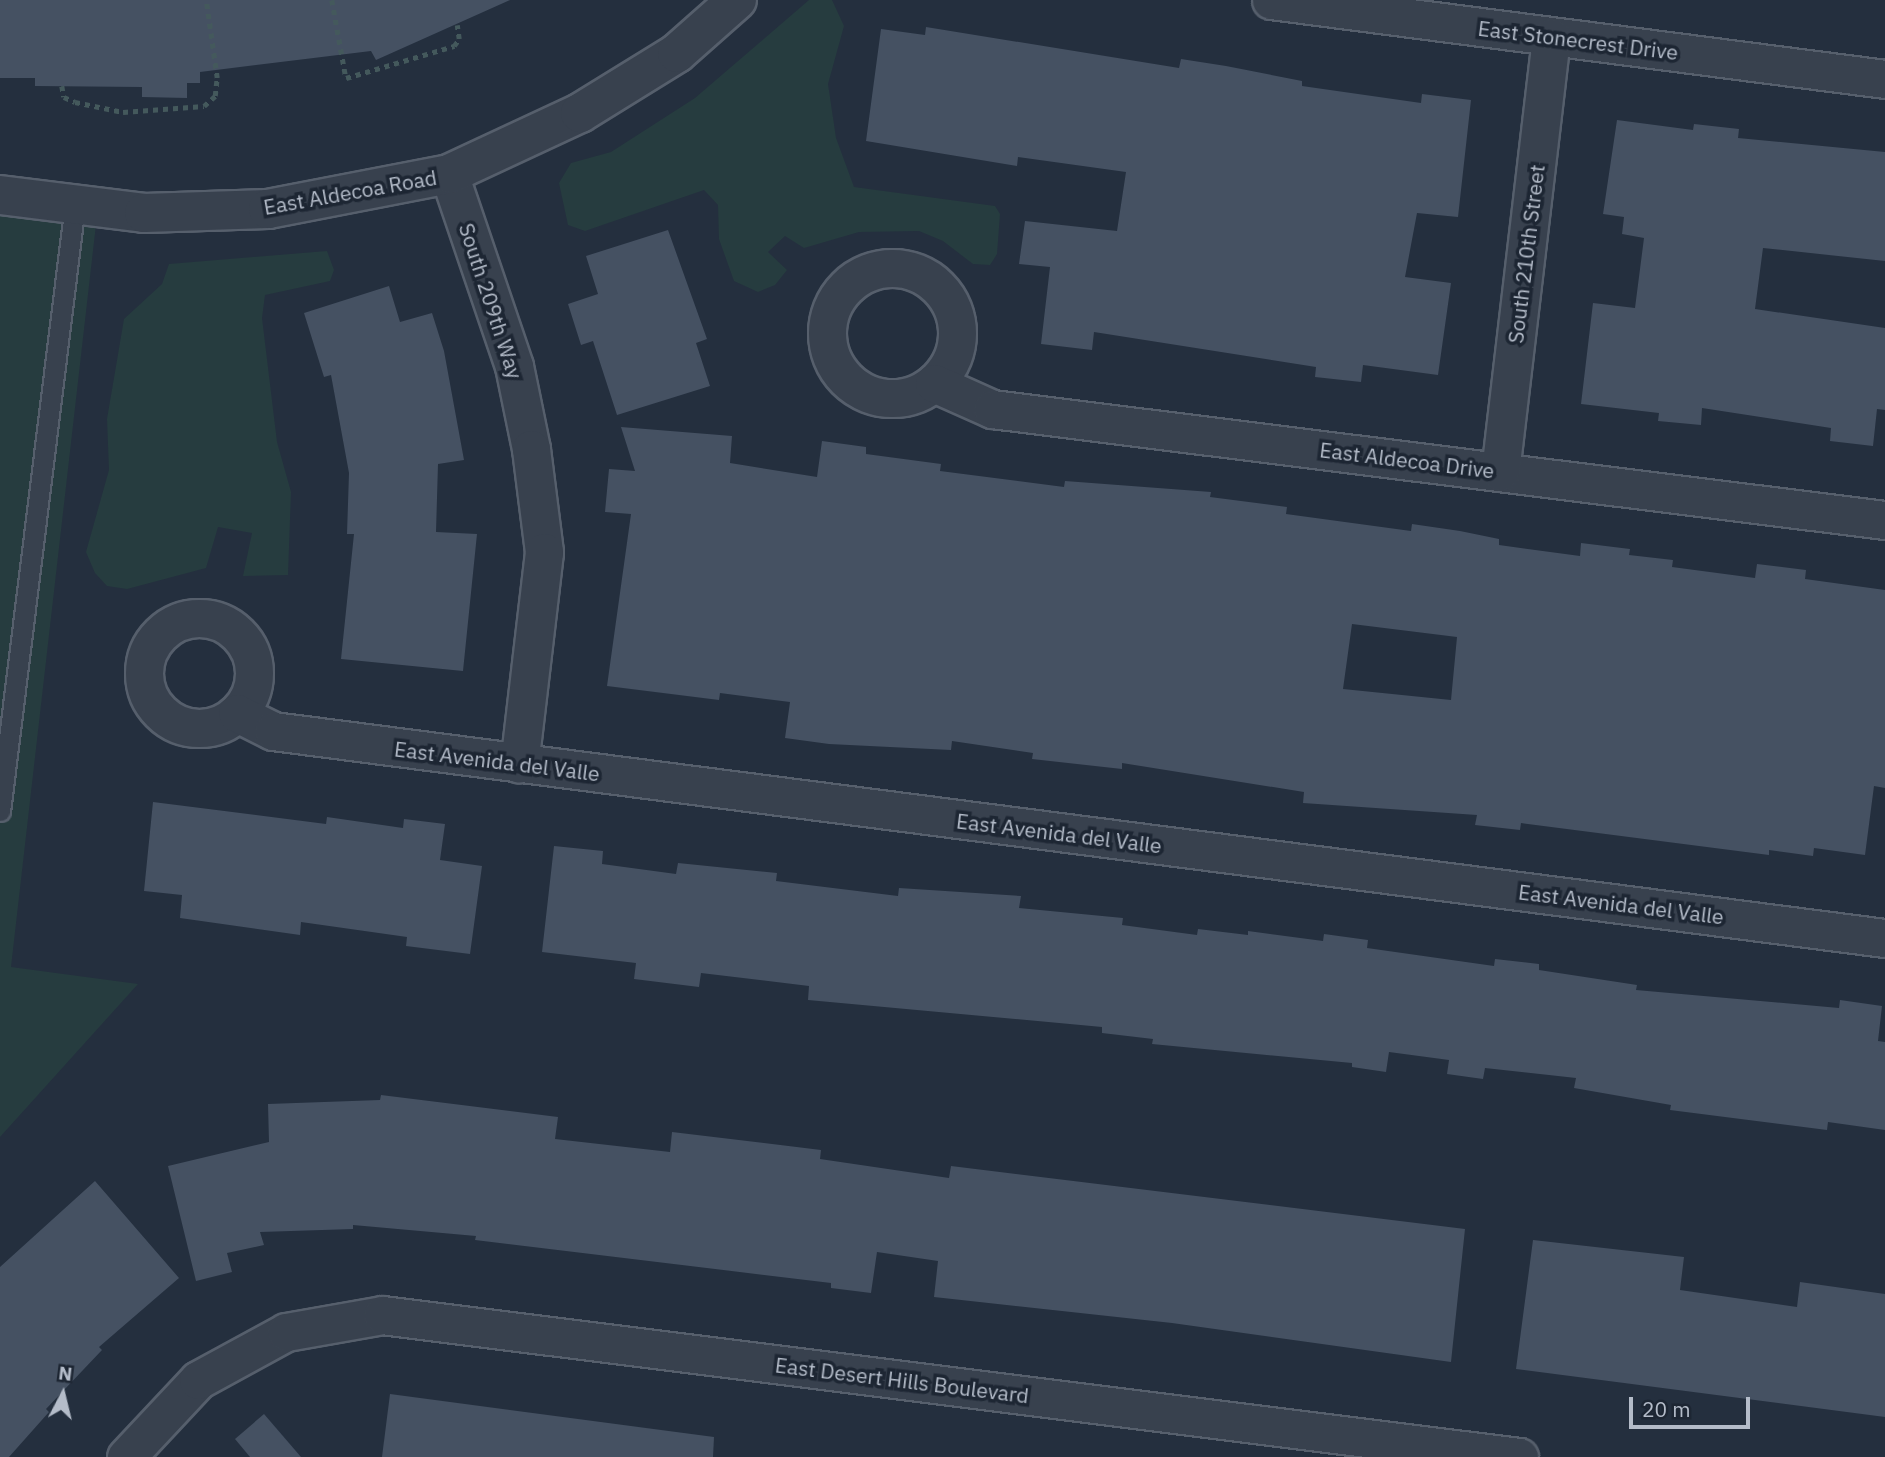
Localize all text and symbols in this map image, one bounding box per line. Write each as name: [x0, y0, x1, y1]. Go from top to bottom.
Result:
street label: East Stonecrest Drive: [1477, 15, 1679, 65]
street label: South 210th Street: [1503, 163, 1549, 345]
street label: East Aldecoa Road: [261, 164, 439, 220]
street label: South 209th Way: [454, 220, 528, 382]
street label: East Aldecoa Drive: [1318, 437, 1496, 483]
street label: East Avenida del Valle: [393, 736, 601, 786]
street label: East Avenida del Valle: [955, 808, 1163, 858]
street label: East Avenida del Valle: [1517, 879, 1725, 929]
street label: East Desert Hills Boulevard: [774, 1352, 1030, 1408]
north arrow: [28, 1359, 98, 1429]
text: N: [57, 1360, 74, 1386]
scale bar: [1633, 1384, 1754, 1428]
text: 20 m: [1642, 1395, 1691, 1423]

